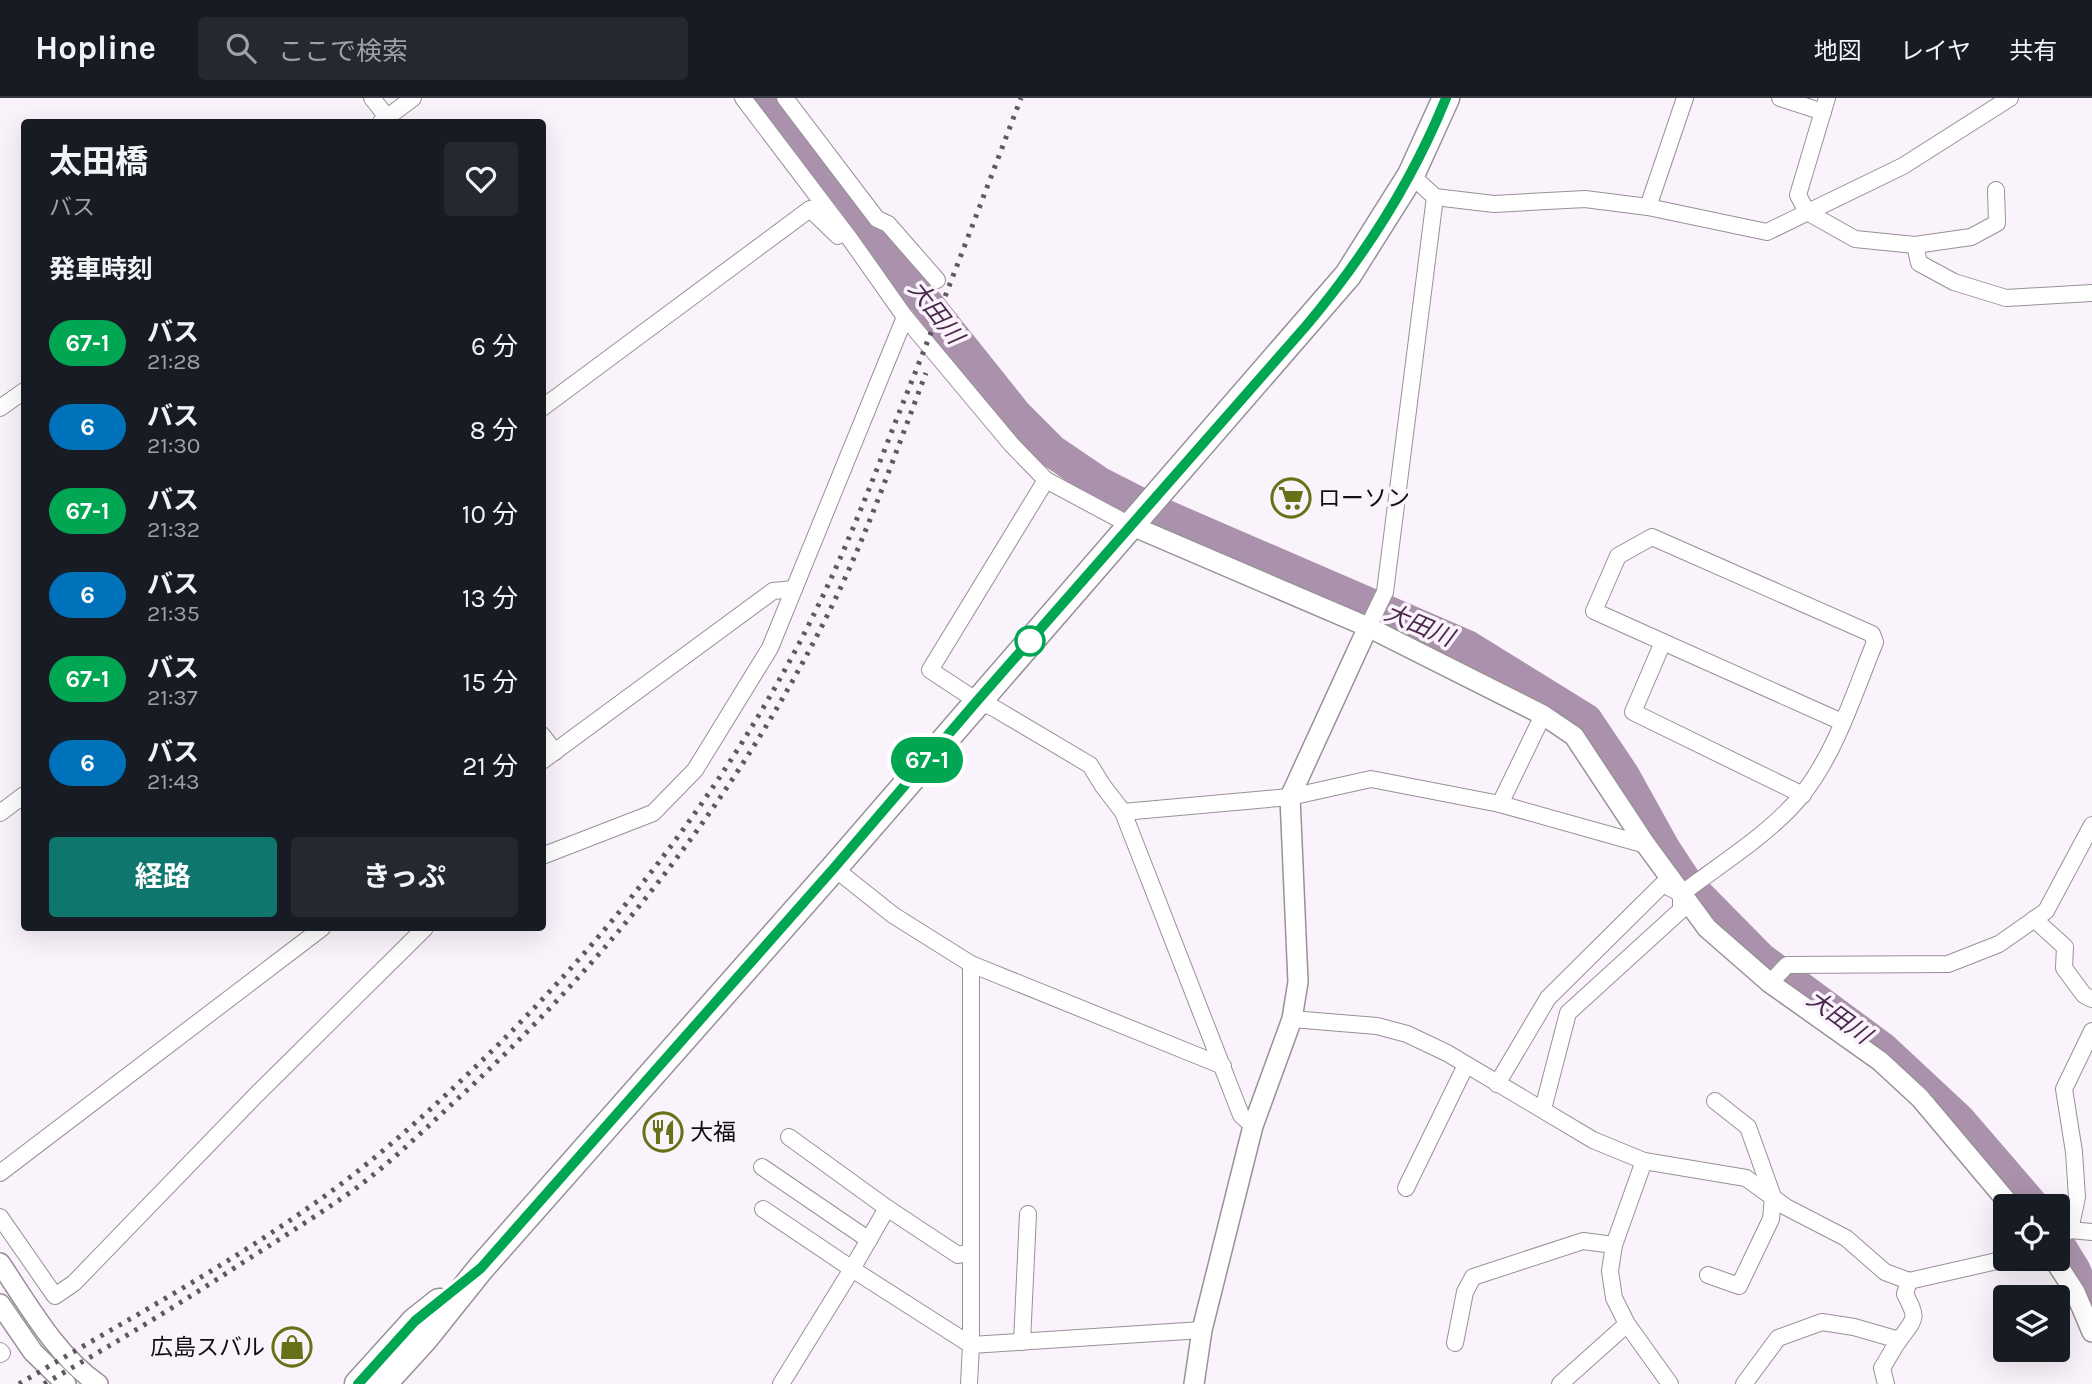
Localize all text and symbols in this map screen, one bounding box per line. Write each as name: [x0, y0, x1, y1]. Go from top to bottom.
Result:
search box: [198, 17, 688, 80]
text: Hopline: [35, 29, 156, 67]
icon: search: [222, 29, 260, 67]
text: ここで検索: [278, 36, 408, 67]
text: 地図: [1814, 37, 1862, 65]
text: レイヤ: [1900, 37, 1971, 65]
text: 共有: [2009, 37, 2057, 65]
button: heart: [444, 142, 518, 216]
text: 太田橋: [49, 143, 148, 181]
text: バス: [49, 194, 95, 221]
text: 発車時刻: [49, 254, 153, 285]
water label: 大田川: [903, 275, 971, 351]
text: バス: [147, 317, 199, 348]
text: 67-1: [65, 329, 110, 357]
text: 6 分: [471, 331, 518, 362]
text: 21:28: [147, 348, 201, 375]
text: バス: [147, 401, 199, 432]
text: 6: [80, 413, 95, 441]
text: 8 分: [470, 415, 518, 446]
text: 21:30: [147, 432, 200, 459]
supermarket icon: ローソン: [1270, 477, 1312, 519]
text: バス: [147, 485, 199, 516]
place label: ローソン: [1318, 485, 1410, 512]
text: 67-1: [65, 497, 110, 525]
text: 10 分: [462, 499, 518, 530]
text: 21:32: [147, 516, 200, 543]
text: バス: [147, 569, 199, 600]
text: 6: [80, 581, 95, 609]
text: 13 分: [462, 583, 518, 614]
water label: 大田川: [1380, 598, 1460, 653]
text: 21:35: [147, 600, 200, 627]
unlabelled marker: [1015, 626, 1045, 656]
text: バス: [147, 653, 199, 684]
text: 67-1: [65, 665, 110, 693]
text: 15 分: [463, 667, 518, 698]
text: 21:37: [147, 684, 198, 711]
text: バス: [147, 737, 199, 768]
line badge: 67-1: [878, 737, 976, 783]
text: 67-1: [905, 746, 949, 774]
text: 6: [80, 749, 95, 777]
text: 21 分: [462, 751, 518, 782]
text: 21:43: [147, 768, 200, 795]
button: 経路: [49, 837, 277, 917]
button: きっぷ: [291, 837, 518, 917]
water label: 大田川: [1802, 985, 1879, 1051]
restaurant icon: 大福: [642, 1111, 684, 1153]
place label: 大福: [690, 1119, 736, 1146]
map controls: [1993, 1194, 2070, 1362]
button: locate: [1993, 1194, 2070, 1271]
button: layers: [1993, 1285, 2070, 1362]
shop icon: 広島スバル: [271, 1326, 313, 1368]
place label: 広島スバル: [150, 1334, 265, 1361]

